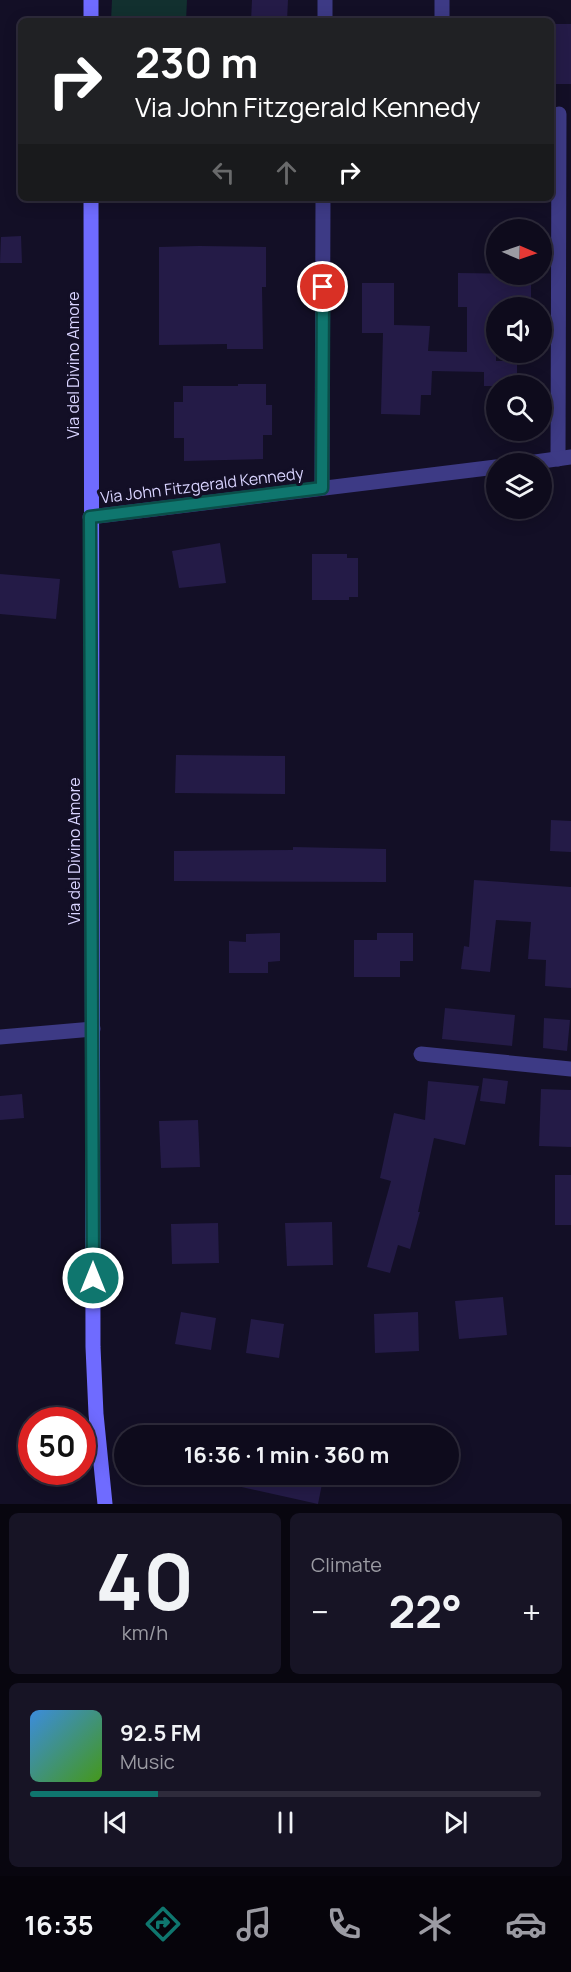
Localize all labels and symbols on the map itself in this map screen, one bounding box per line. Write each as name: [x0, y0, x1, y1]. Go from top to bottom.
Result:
north arrow: [486, 219, 552, 285]
pin: [297, 261, 348, 312]
street label: Via del Divino Amore: [62, 291, 84, 439]
street label: Via John Fitzgerald Kennedy: [99, 462, 305, 508]
street label: Via del Divino Amore: [63, 777, 85, 925]
position arrow: [61, 1246, 125, 1310]
speed limit sign: 50: [18, 1407, 96, 1485]

